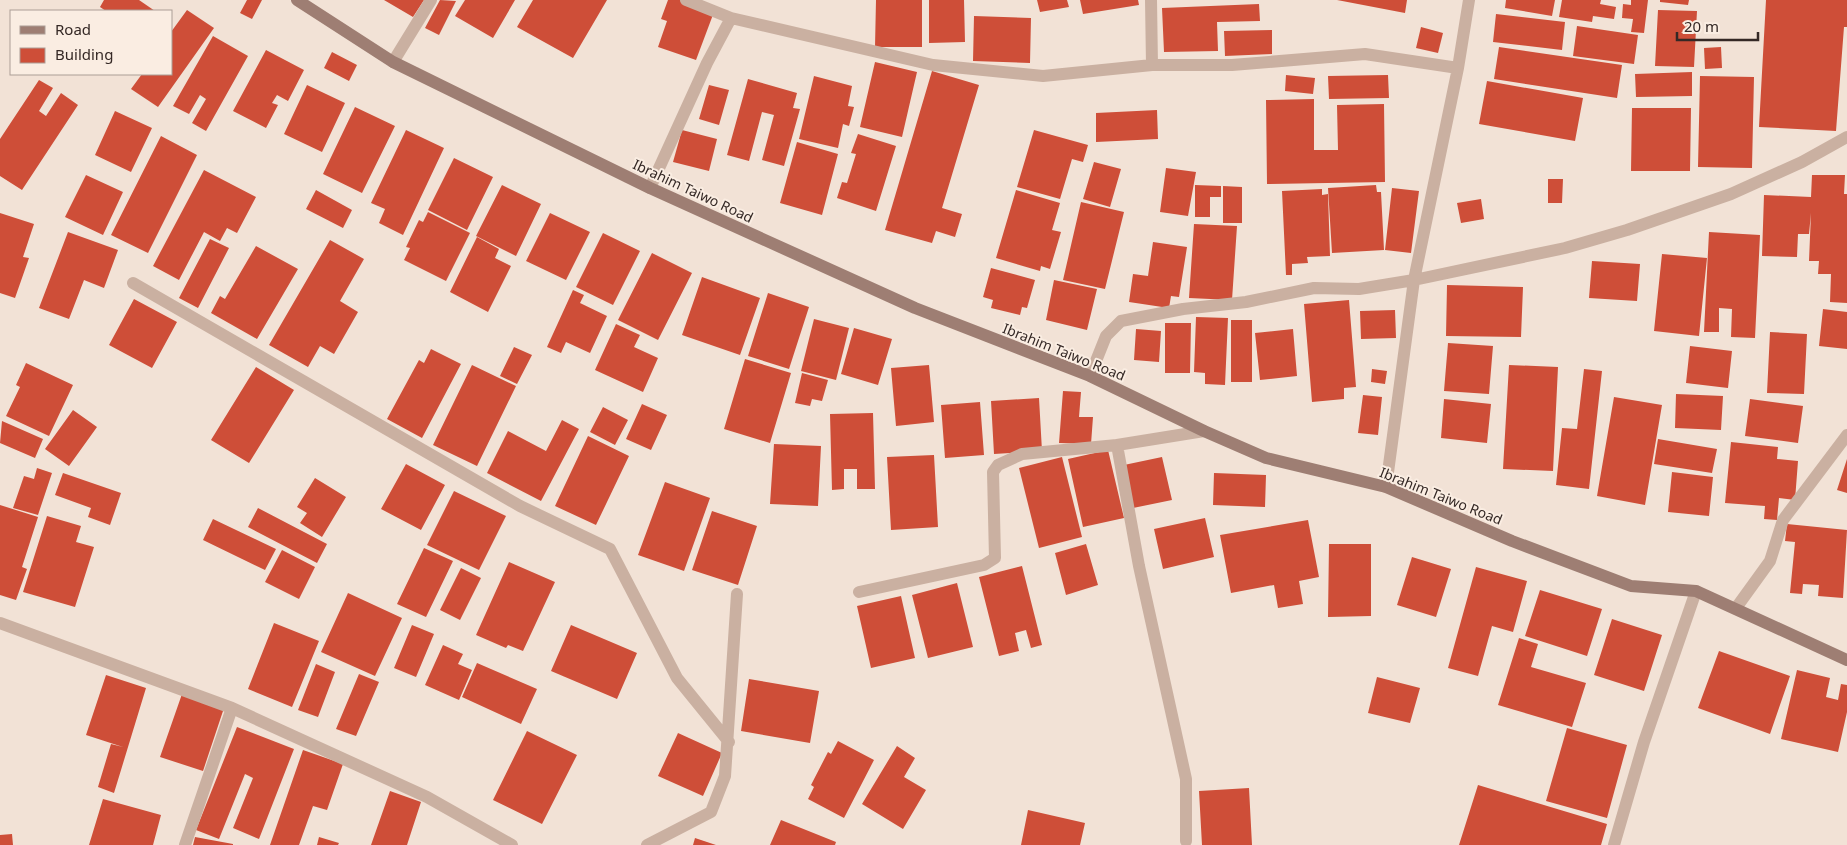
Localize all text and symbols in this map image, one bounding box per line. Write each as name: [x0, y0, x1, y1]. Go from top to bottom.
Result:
legend: [10, 10, 172, 75]
scale bar: [1677, 10, 1758, 42]
text: 20 m: [1684, 16, 1719, 36]
text: Road: [55, 19, 91, 39]
text: Building: [55, 44, 113, 64]
street label: Ibrahim Taiwo Road: [630, 154, 756, 227]
street label: Ibrahim Taiwo Road: [1000, 318, 1128, 385]
street label: Ibrahim Taiwo Road: [1377, 462, 1505, 529]

